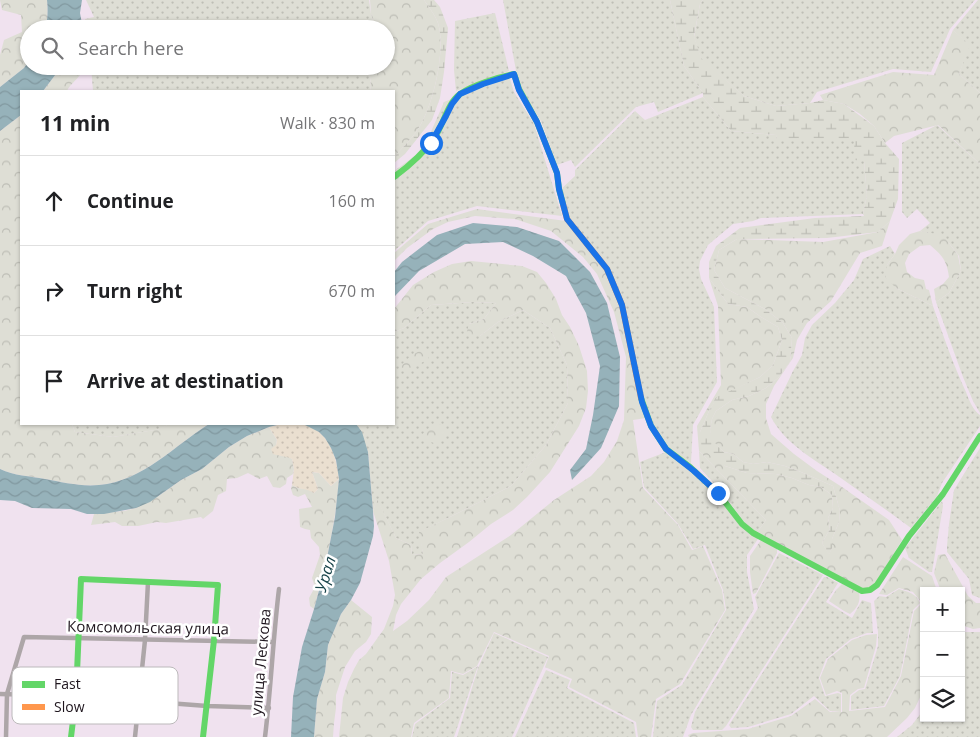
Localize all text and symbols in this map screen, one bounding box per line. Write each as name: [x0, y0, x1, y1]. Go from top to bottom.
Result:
search box: [20, 20, 395, 75]
icon: search: [38, 34, 66, 62]
text: Search here: [78, 35, 184, 61]
text: 11 min: [40, 109, 110, 137]
text: Walk · 830 m: [280, 112, 375, 134]
route start: [420, 132, 443, 155]
icon: ahead: [40, 187, 68, 215]
text: Continue: [87, 188, 174, 214]
text: 160 m: [329, 190, 375, 212]
icon: right: [40, 277, 68, 305]
text: Turn right: [87, 278, 182, 304]
text: 670 m: [329, 280, 375, 302]
icon: arrive: [40, 367, 68, 395]
text: Arrive at destination: [87, 368, 284, 394]
route end: [707, 482, 730, 505]
water label: Урал: [309, 553, 341, 595]
map controls: [920, 587, 965, 722]
button: +: [920, 587, 965, 632]
street label: улица Лескова: [245, 608, 275, 716]
street label: Комсомольская улица: [67, 616, 229, 638]
button: −: [920, 632, 965, 677]
legend: [12, 667, 178, 724]
text: Fast: [54, 674, 81, 693]
button: layers: [920, 677, 965, 722]
text: Slow: [54, 697, 85, 716]

